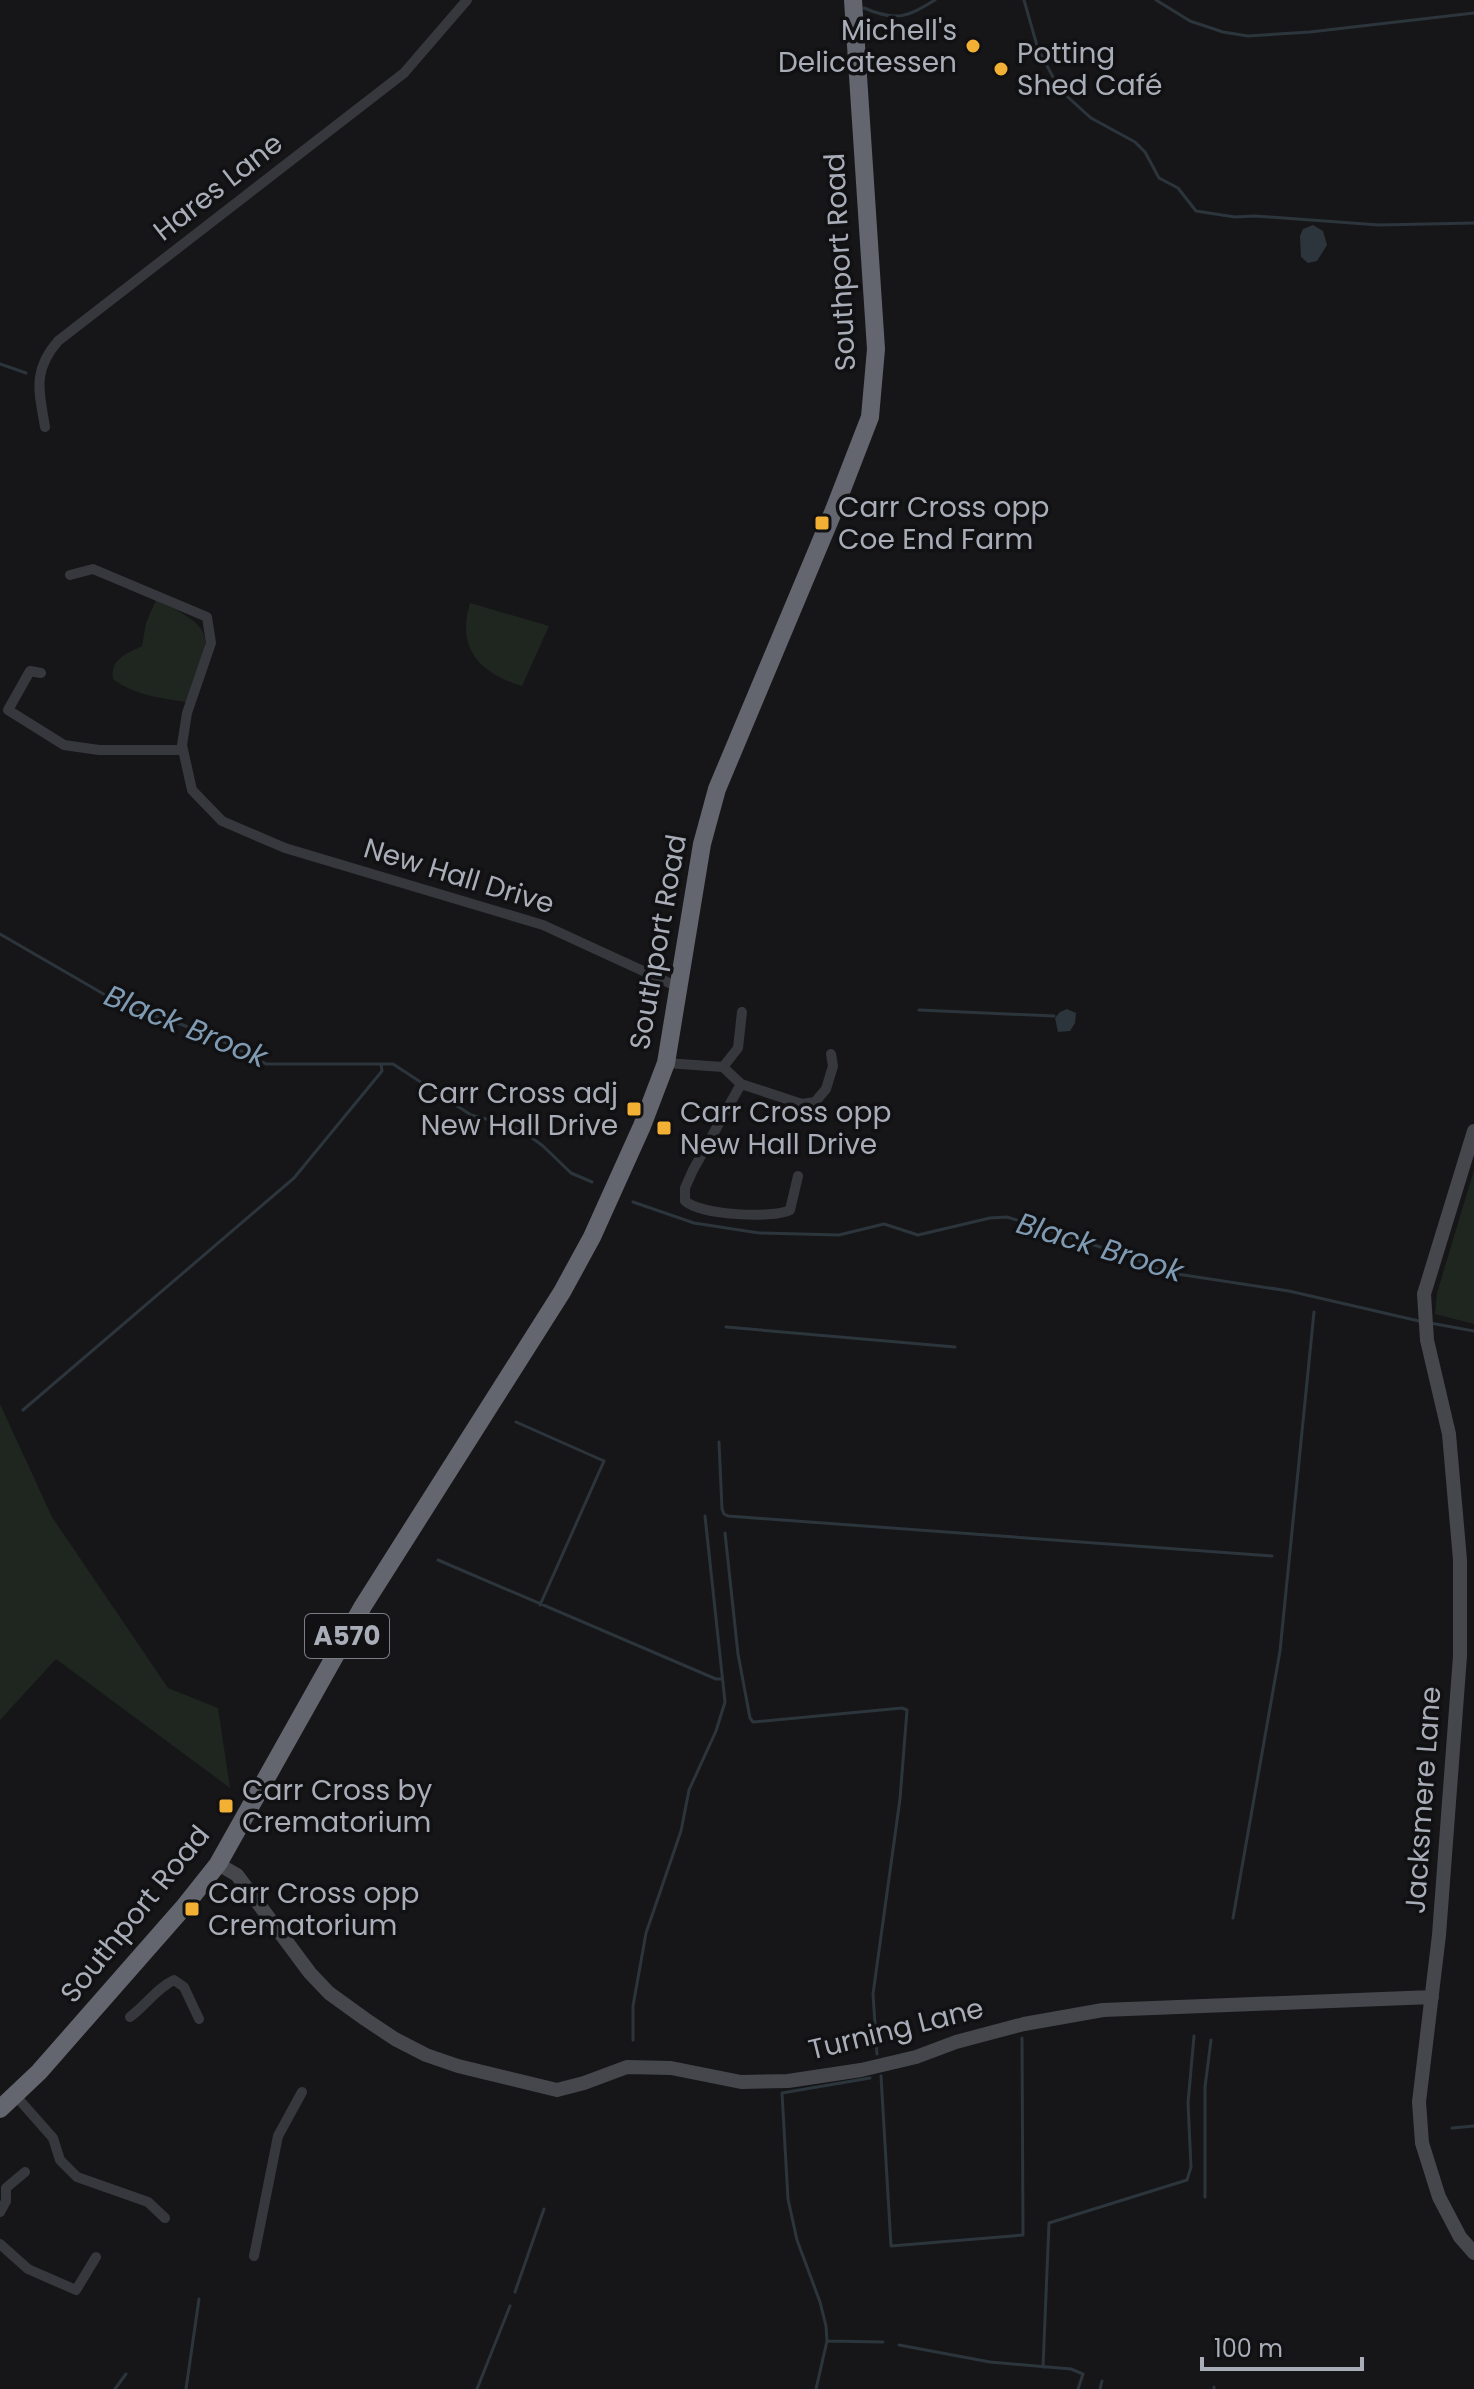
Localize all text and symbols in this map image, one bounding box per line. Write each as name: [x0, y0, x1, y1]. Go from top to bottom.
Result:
place label: Michell's Delicatessen: [778, 11, 957, 82]
place label: Potting Shed Café: [1017, 34, 1162, 105]
marker: Michell's Delicatessen: [964, 37, 982, 55]
marker: Potting Shed Café: [992, 60, 1010, 78]
street label: Hares Lane: [145, 124, 291, 250]
street label: Southport Road: [815, 152, 865, 372]
place label: Carr Cross opp Coe End Farm: [838, 488, 1049, 559]
marker: Carr Cross opp Coe End Farm: [813, 514, 831, 532]
street label: New Hall Drive: [359, 829, 559, 923]
street label: Southport Road: [620, 831, 696, 1053]
water label: Black Brook: [98, 974, 275, 1079]
place label: Carr Cross adj New Hall Drive: [418, 1074, 618, 1145]
place label: Carr Cross opp New Hall Drive: [680, 1093, 891, 1164]
marker: Carr Cross adj New Hall Drive: [625, 1100, 643, 1118]
marker: Carr Cross opp New Hall Drive: [655, 1119, 673, 1137]
water label: Black Brook: [1011, 1201, 1190, 1293]
road number: A570: [305, 1614, 389, 1658]
street label: Jacksmere Lane: [1396, 1685, 1450, 1915]
place label: Carr Cross by Crematorium: [242, 1771, 433, 1842]
marker: Carr Cross by Crematorium: [217, 1797, 235, 1815]
street label: Southport Road: [51, 1817, 219, 2011]
place label: Carr Cross opp Crematorium: [208, 1874, 419, 1945]
marker: Carr Cross opp Crematorium: [183, 1900, 201, 1918]
street label: Turning Lane: [804, 1988, 988, 2070]
scale bar: [1202, 2321, 1362, 2371]
text: 100 m: [1214, 2332, 1283, 2365]

